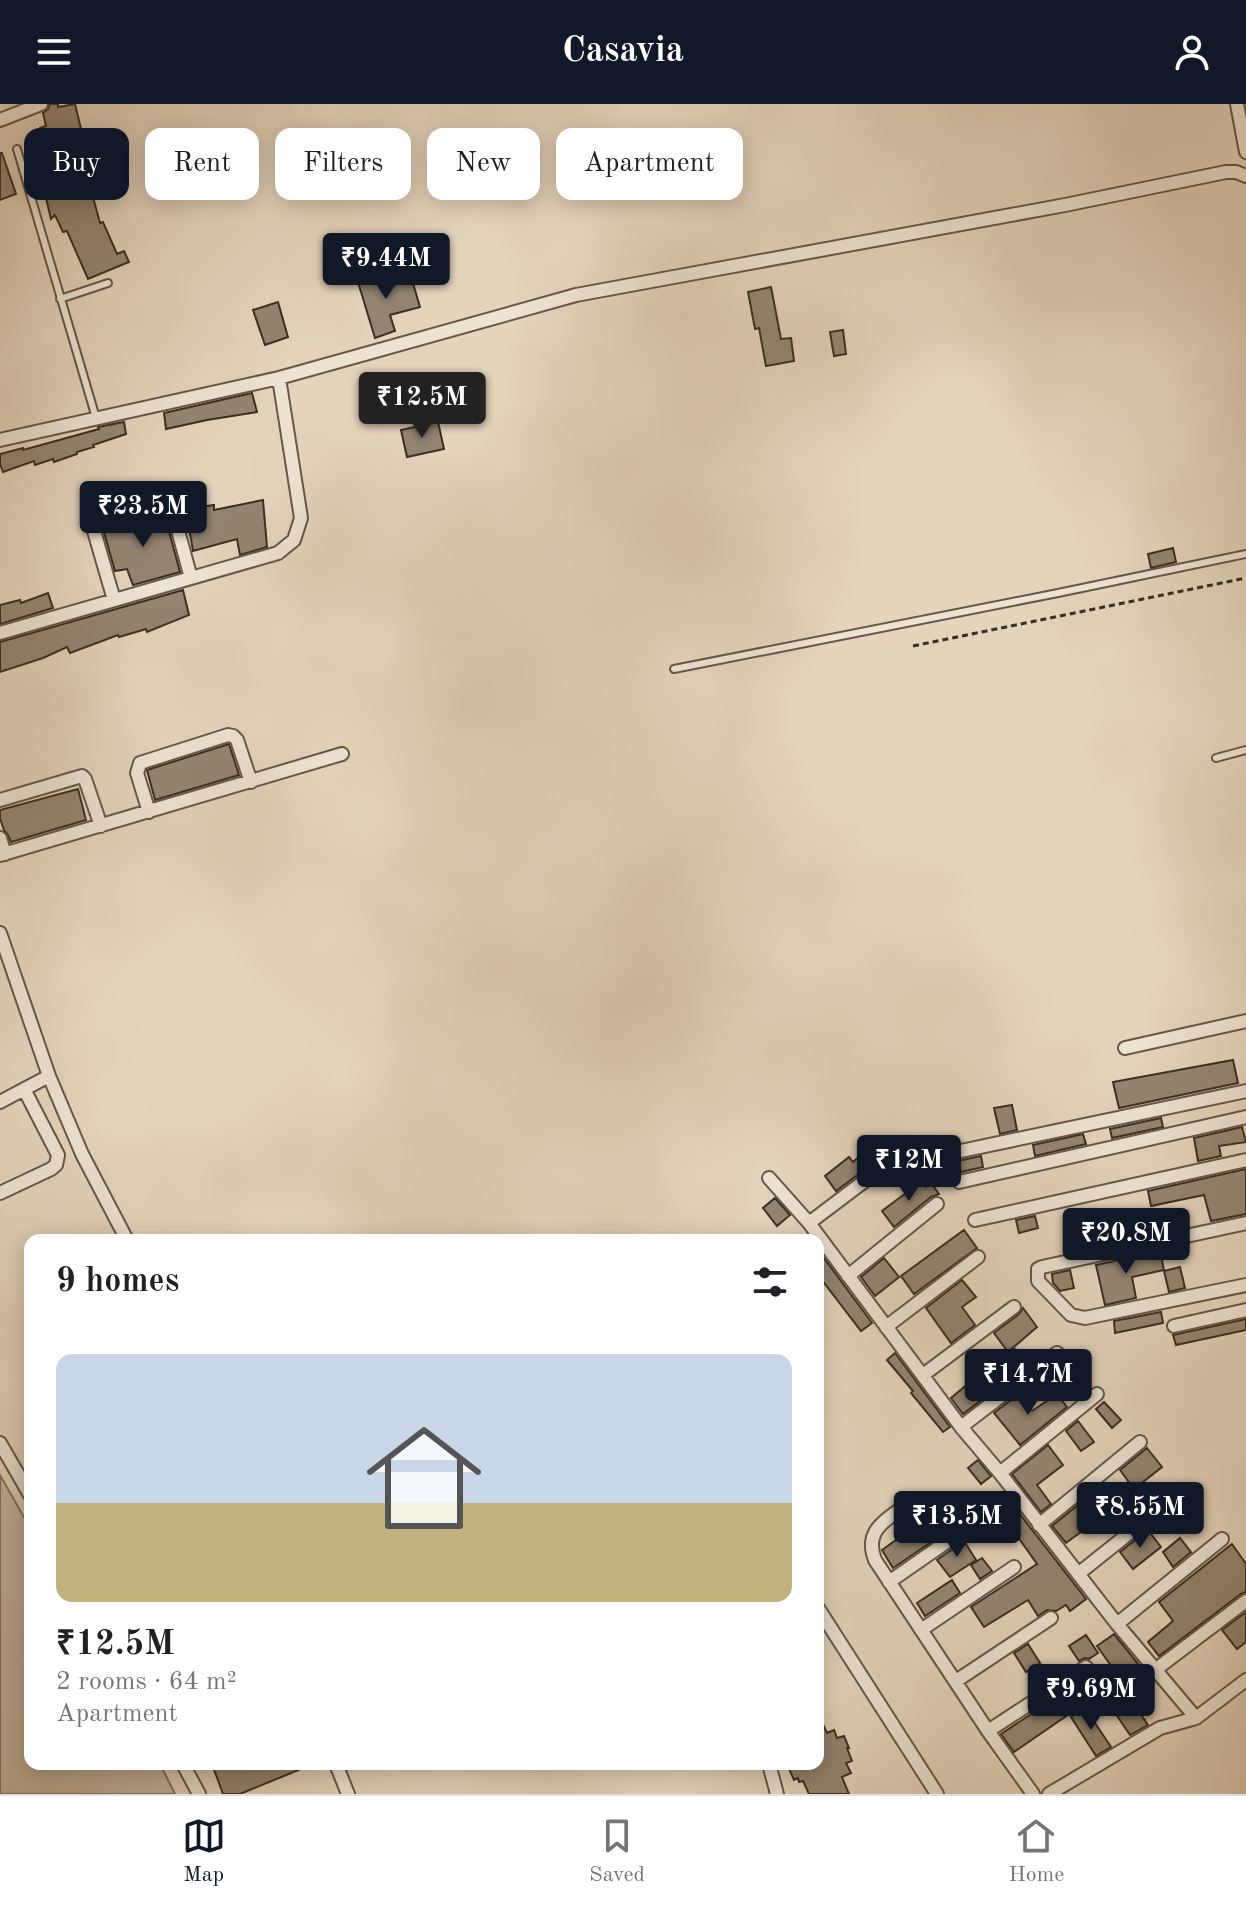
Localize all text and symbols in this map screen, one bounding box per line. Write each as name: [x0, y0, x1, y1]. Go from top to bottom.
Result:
icon: menu: [32, 30, 76, 74]
icon: person: [1170, 30, 1214, 74]
text: Casavia: [562, 34, 684, 70]
chip: Buy: [24, 128, 129, 200]
chip: Rent: [145, 128, 259, 200]
chip: Filters: [275, 128, 411, 200]
chip: New: [427, 128, 540, 200]
chip: Apartment: [556, 128, 743, 200]
pin: ₹9.44M: [321, 233, 451, 301]
text: ₹9.44M: [341, 246, 431, 272]
pin: ₹12.5M: [357, 372, 487, 440]
text: ₹12.5M: [377, 385, 467, 411]
pin: ₹23.5M: [78, 481, 208, 549]
text: ₹23.5M: [98, 494, 188, 520]
pin: ₹12M: [862, 1135, 956, 1203]
text: ₹12M: [875, 1148, 943, 1174]
pin: ₹20.8M: [1061, 1208, 1191, 1276]
text: ₹20.8M: [1081, 1221, 1171, 1247]
icon: filters: [748, 1260, 792, 1304]
text: 9 homes: [56, 1265, 179, 1299]
pin: ₹14.7M: [963, 1349, 1093, 1417]
text: ₹14.7M: [983, 1362, 1073, 1388]
icon: home: [352, 1406, 496, 1550]
pin: ₹8.55M: [1075, 1482, 1205, 1550]
pin: ₹13.5M: [892, 1491, 1022, 1559]
text: ₹8.55M: [1095, 1495, 1185, 1521]
text: ₹13.5M: [912, 1504, 1002, 1530]
text: ₹12.5M: [56, 1628, 174, 1662]
pin: ₹9.69M: [1026, 1664, 1156, 1732]
text: 2 rooms · 64 m²: [56, 1669, 237, 1695]
text: ₹9.69M: [1046, 1677, 1136, 1703]
text: Apartment: [56, 1701, 178, 1727]
tab: Map: [182, 1814, 226, 1889]
tab: Saved: [589, 1814, 645, 1889]
tab: Home: [1008, 1814, 1064, 1889]

